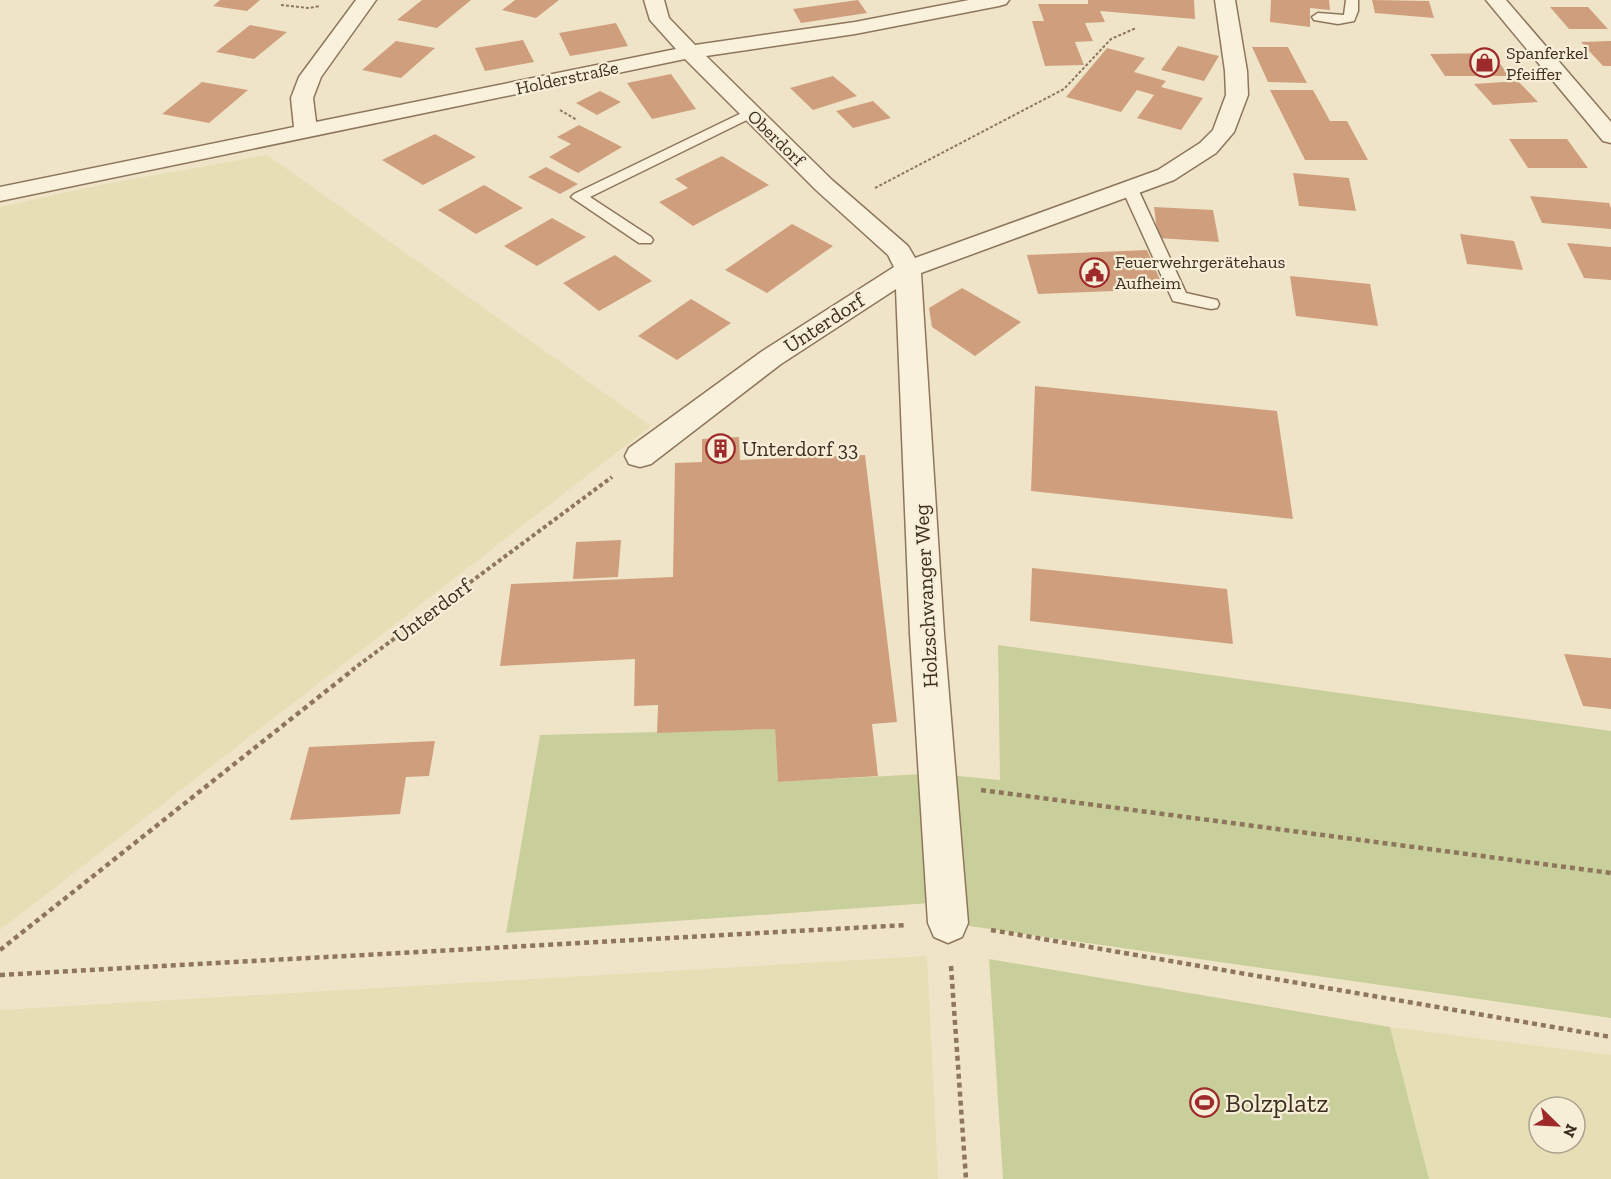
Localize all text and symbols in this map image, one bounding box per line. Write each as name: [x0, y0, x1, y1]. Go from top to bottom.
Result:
place label: Spanferkel Pfeiffer: [1506, 42, 1589, 85]
shop icon: Spanferkel Pfeiffer: [1469, 47, 1501, 79]
street label: Holderstraße: [514, 56, 620, 100]
street label: Oberdorf: [743, 105, 810, 171]
place label: Feuerwehrgerätehaus Aufheim: [1115, 251, 1286, 294]
public building icon: Feuerwehrgerätehaus Aufheim: [1078, 256, 1110, 288]
street label: Unterdorf: [779, 287, 870, 358]
building icon: Unterdorf 33: [705, 433, 737, 465]
place label: Unterdorf 33: [742, 436, 858, 461]
street label: Holzschwanger Weg: [908, 503, 943, 689]
street label: Unterdorf: [388, 572, 477, 648]
sports icon: Bolzplatz: [1188, 1087, 1220, 1119]
place label: Bolzplatz: [1225, 1087, 1329, 1119]
north arrow: [1527, 1095, 1587, 1155]
text: N: [1559, 1121, 1581, 1140]

